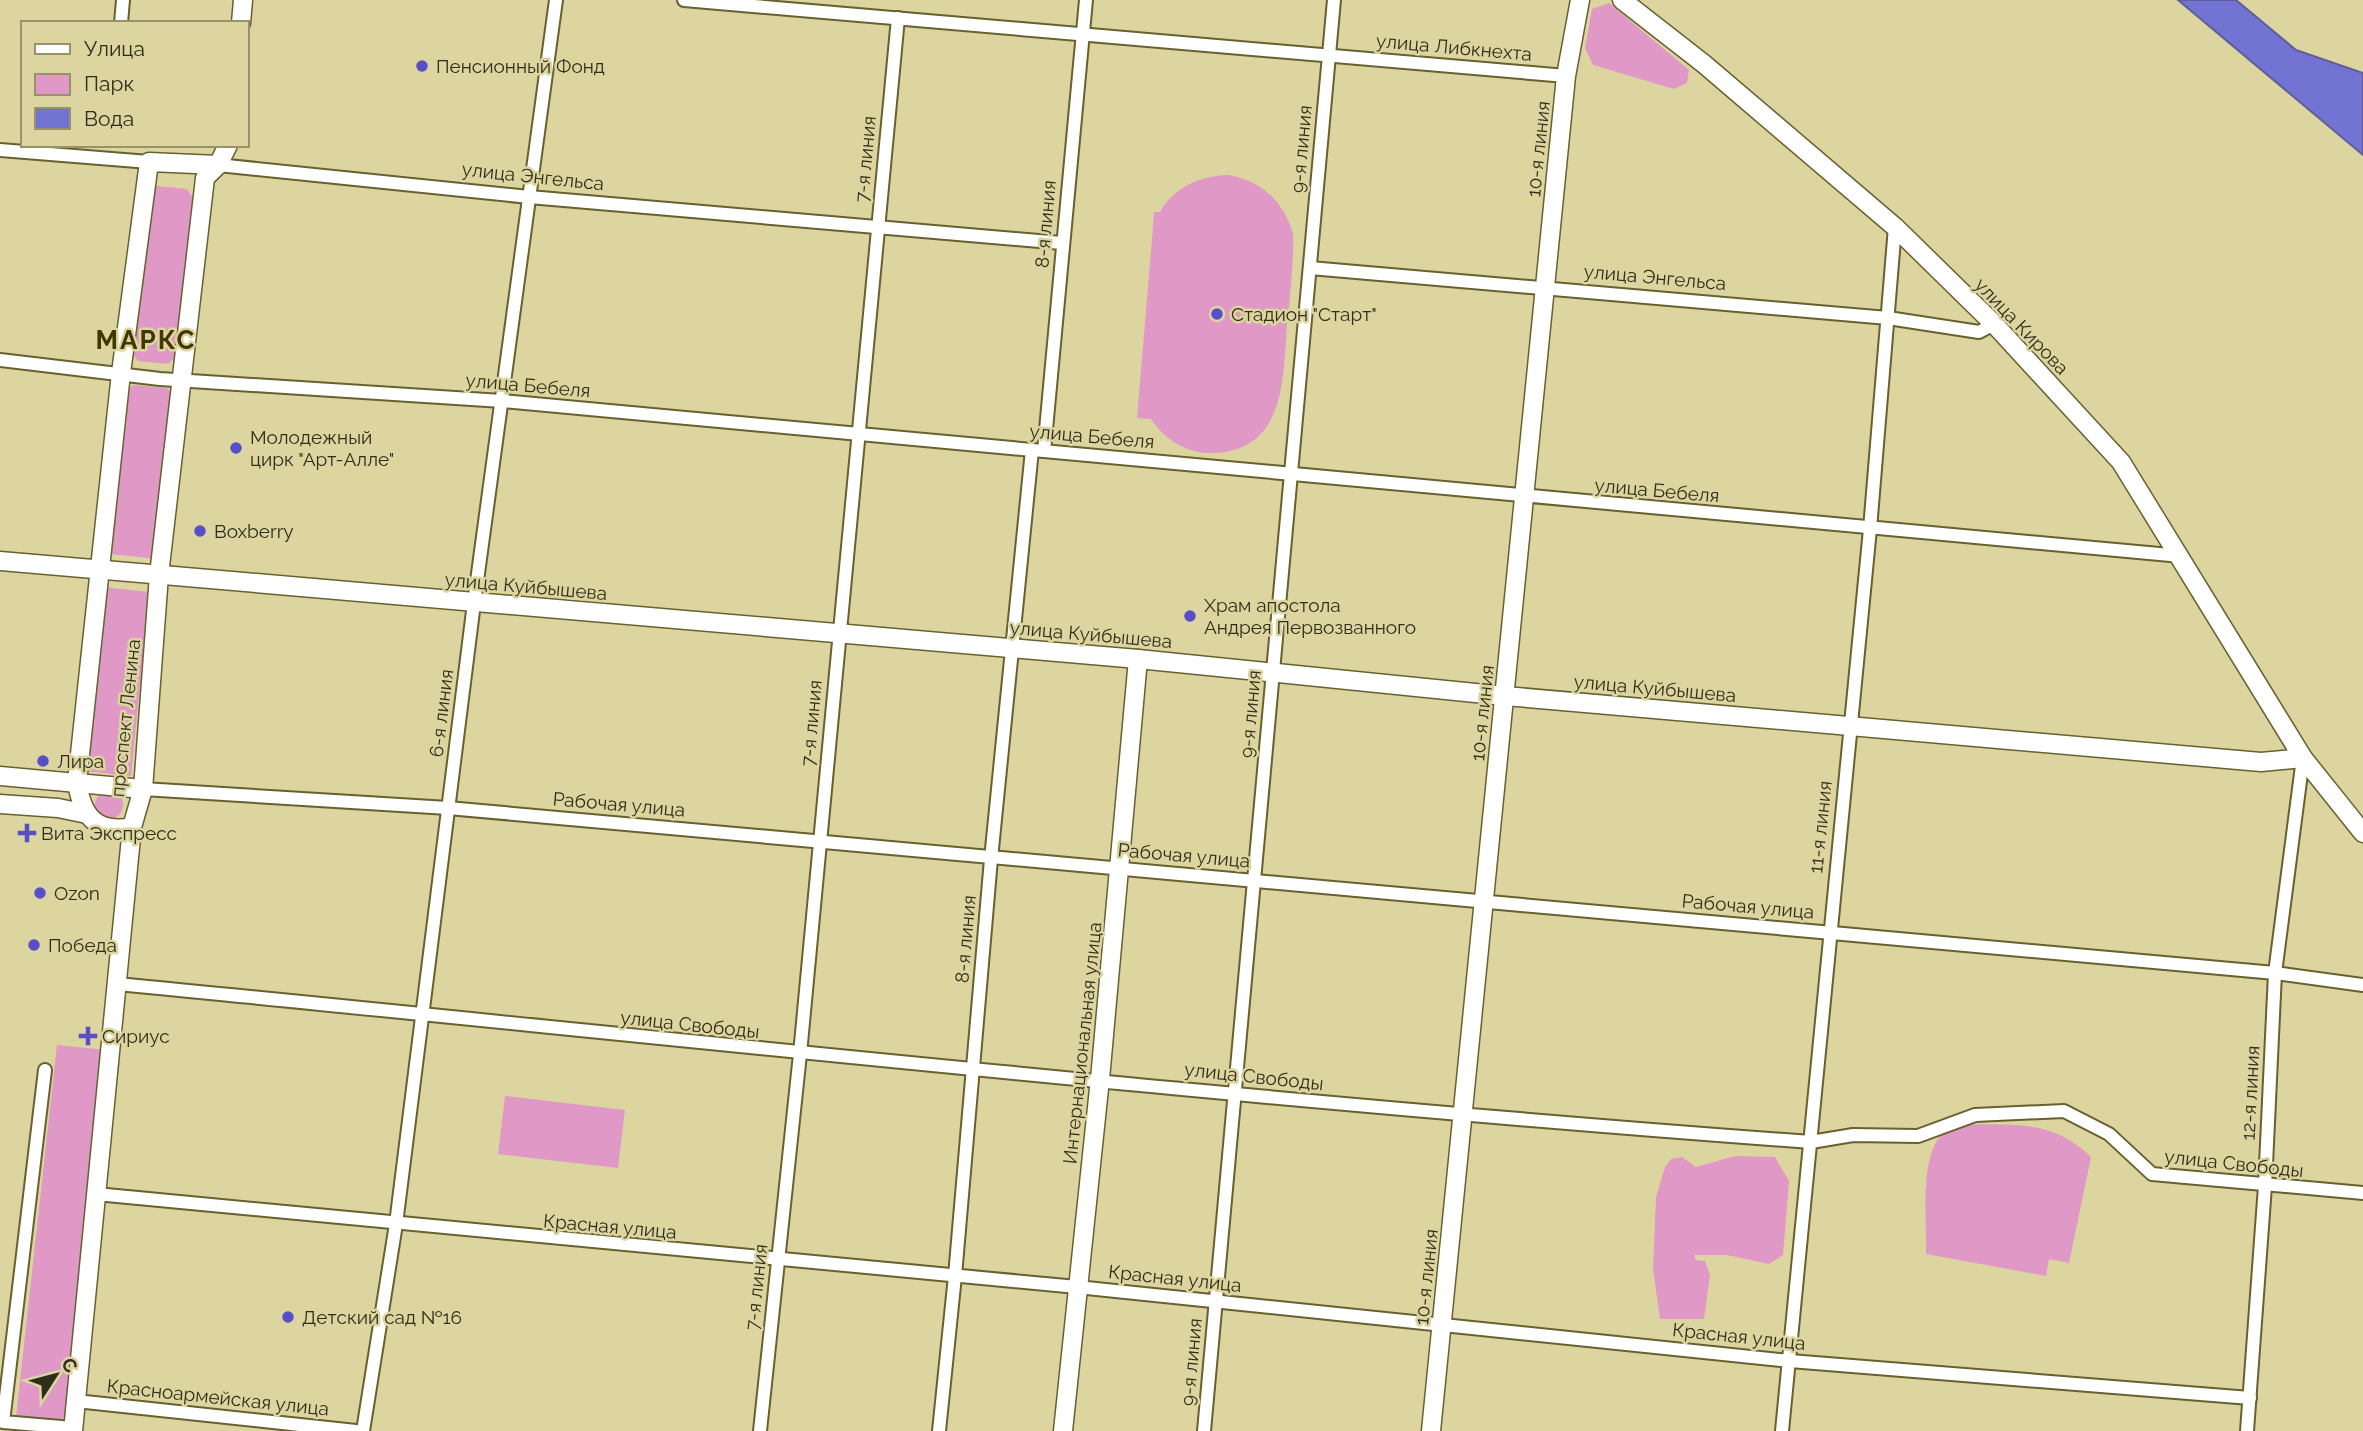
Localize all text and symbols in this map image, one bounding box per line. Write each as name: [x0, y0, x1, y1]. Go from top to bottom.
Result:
legend: [21, 21, 248, 147]
street label: улица Либкнехта: [1375, 29, 1533, 65]
text: Улица: [84, 36, 145, 61]
place label: Пенсионный Фонд: [436, 55, 605, 77]
marker: Пенсионный Фонд: [414, 58, 430, 74]
text: Парк: [84, 71, 134, 96]
street label: 10-я линия: [1522, 100, 1554, 198]
street label: 9-я линия: [1286, 104, 1316, 194]
text: Вода: [84, 106, 134, 131]
street label: 7-я линия: [850, 115, 880, 203]
street label: улица Энгельса: [461, 158, 605, 194]
street label: 8-я линия: [1030, 179, 1060, 269]
street label: улица Энгельса: [1583, 260, 1727, 294]
street label: улица Кирова: [1971, 273, 2073, 379]
place label: Стадион "Старт": [1231, 303, 1377, 325]
marker: Стадион "Старт": [1209, 306, 1225, 322]
district label: МАРКС: [96, 325, 196, 355]
street label: улица Бебеля: [465, 369, 591, 401]
street label: улица Бебеля: [1029, 420, 1155, 452]
place label: Молодежный цирк "Арт-Алле": [250, 426, 394, 470]
marker: Молодежный цирк "Арт-Алле": [228, 440, 244, 456]
street label: улица Бебеля: [1594, 474, 1720, 506]
place label: Boxberry: [214, 520, 294, 542]
marker: Boxberry: [192, 523, 208, 539]
street label: улица Куйбышева: [444, 568, 608, 604]
place label: Храм апостола Андрея Первозванного: [1204, 594, 1416, 638]
marker: Храм апостола Андрея Первозванного: [1182, 608, 1198, 624]
street label: улица Куйбышева: [1009, 616, 1173, 652]
street label: проспект Ленина: [106, 638, 144, 798]
street label: 10-я линия: [1466, 664, 1498, 762]
street label: 6-я линия: [425, 668, 457, 758]
street label: 9-я линия: [1235, 669, 1265, 759]
street label: улица Куйбышева: [1573, 670, 1737, 706]
street label: 7-я линия: [796, 679, 826, 767]
place label: Лира: [57, 750, 104, 772]
marker: Лира: [35, 753, 51, 769]
street label: 11-я линия: [1804, 780, 1836, 874]
street label: Рабочая улица: [552, 787, 686, 821]
place label: Вита Экспресс: [41, 822, 177, 844]
marker: Вита Экспресс: [19, 825, 35, 841]
street label: Рабочая улица: [1117, 838, 1251, 872]
place label: Ozon: [54, 882, 100, 904]
marker: Ozon: [32, 885, 48, 901]
street label: Рабочая улица: [1681, 889, 1815, 923]
street label: 8-я линия: [950, 894, 980, 984]
street label: Интернациональная улица: [1058, 921, 1106, 1165]
place label: Победа: [48, 934, 117, 956]
marker: Победа: [26, 937, 42, 953]
street label: улица Свободы: [619, 1006, 761, 1042]
place label: Сириус: [102, 1025, 170, 1047]
marker: Сириус: [80, 1028, 96, 1044]
street label: 12-я линия: [2237, 1045, 2263, 1141]
street label: улица Свободы: [1183, 1058, 1325, 1094]
street label: улица Свободы: [2163, 1145, 2305, 1181]
street label: Красная улица: [542, 1209, 678, 1243]
street label: 10-я линия: [1410, 1228, 1442, 1326]
street label: 7-я линия: [741, 1243, 771, 1331]
street label: Красная улица: [1107, 1260, 1243, 1296]
place label: Детский сад №16: [302, 1306, 462, 1328]
marker: Детский сад №16: [280, 1309, 296, 1325]
street label: 9-я линия: [1176, 1317, 1206, 1407]
street label: Красная улица: [1671, 1318, 1807, 1354]
north arrow: [21, 1340, 91, 1410]
text: С: [57, 1353, 82, 1377]
street label: Красноармейская улица: [106, 1374, 330, 1420]

